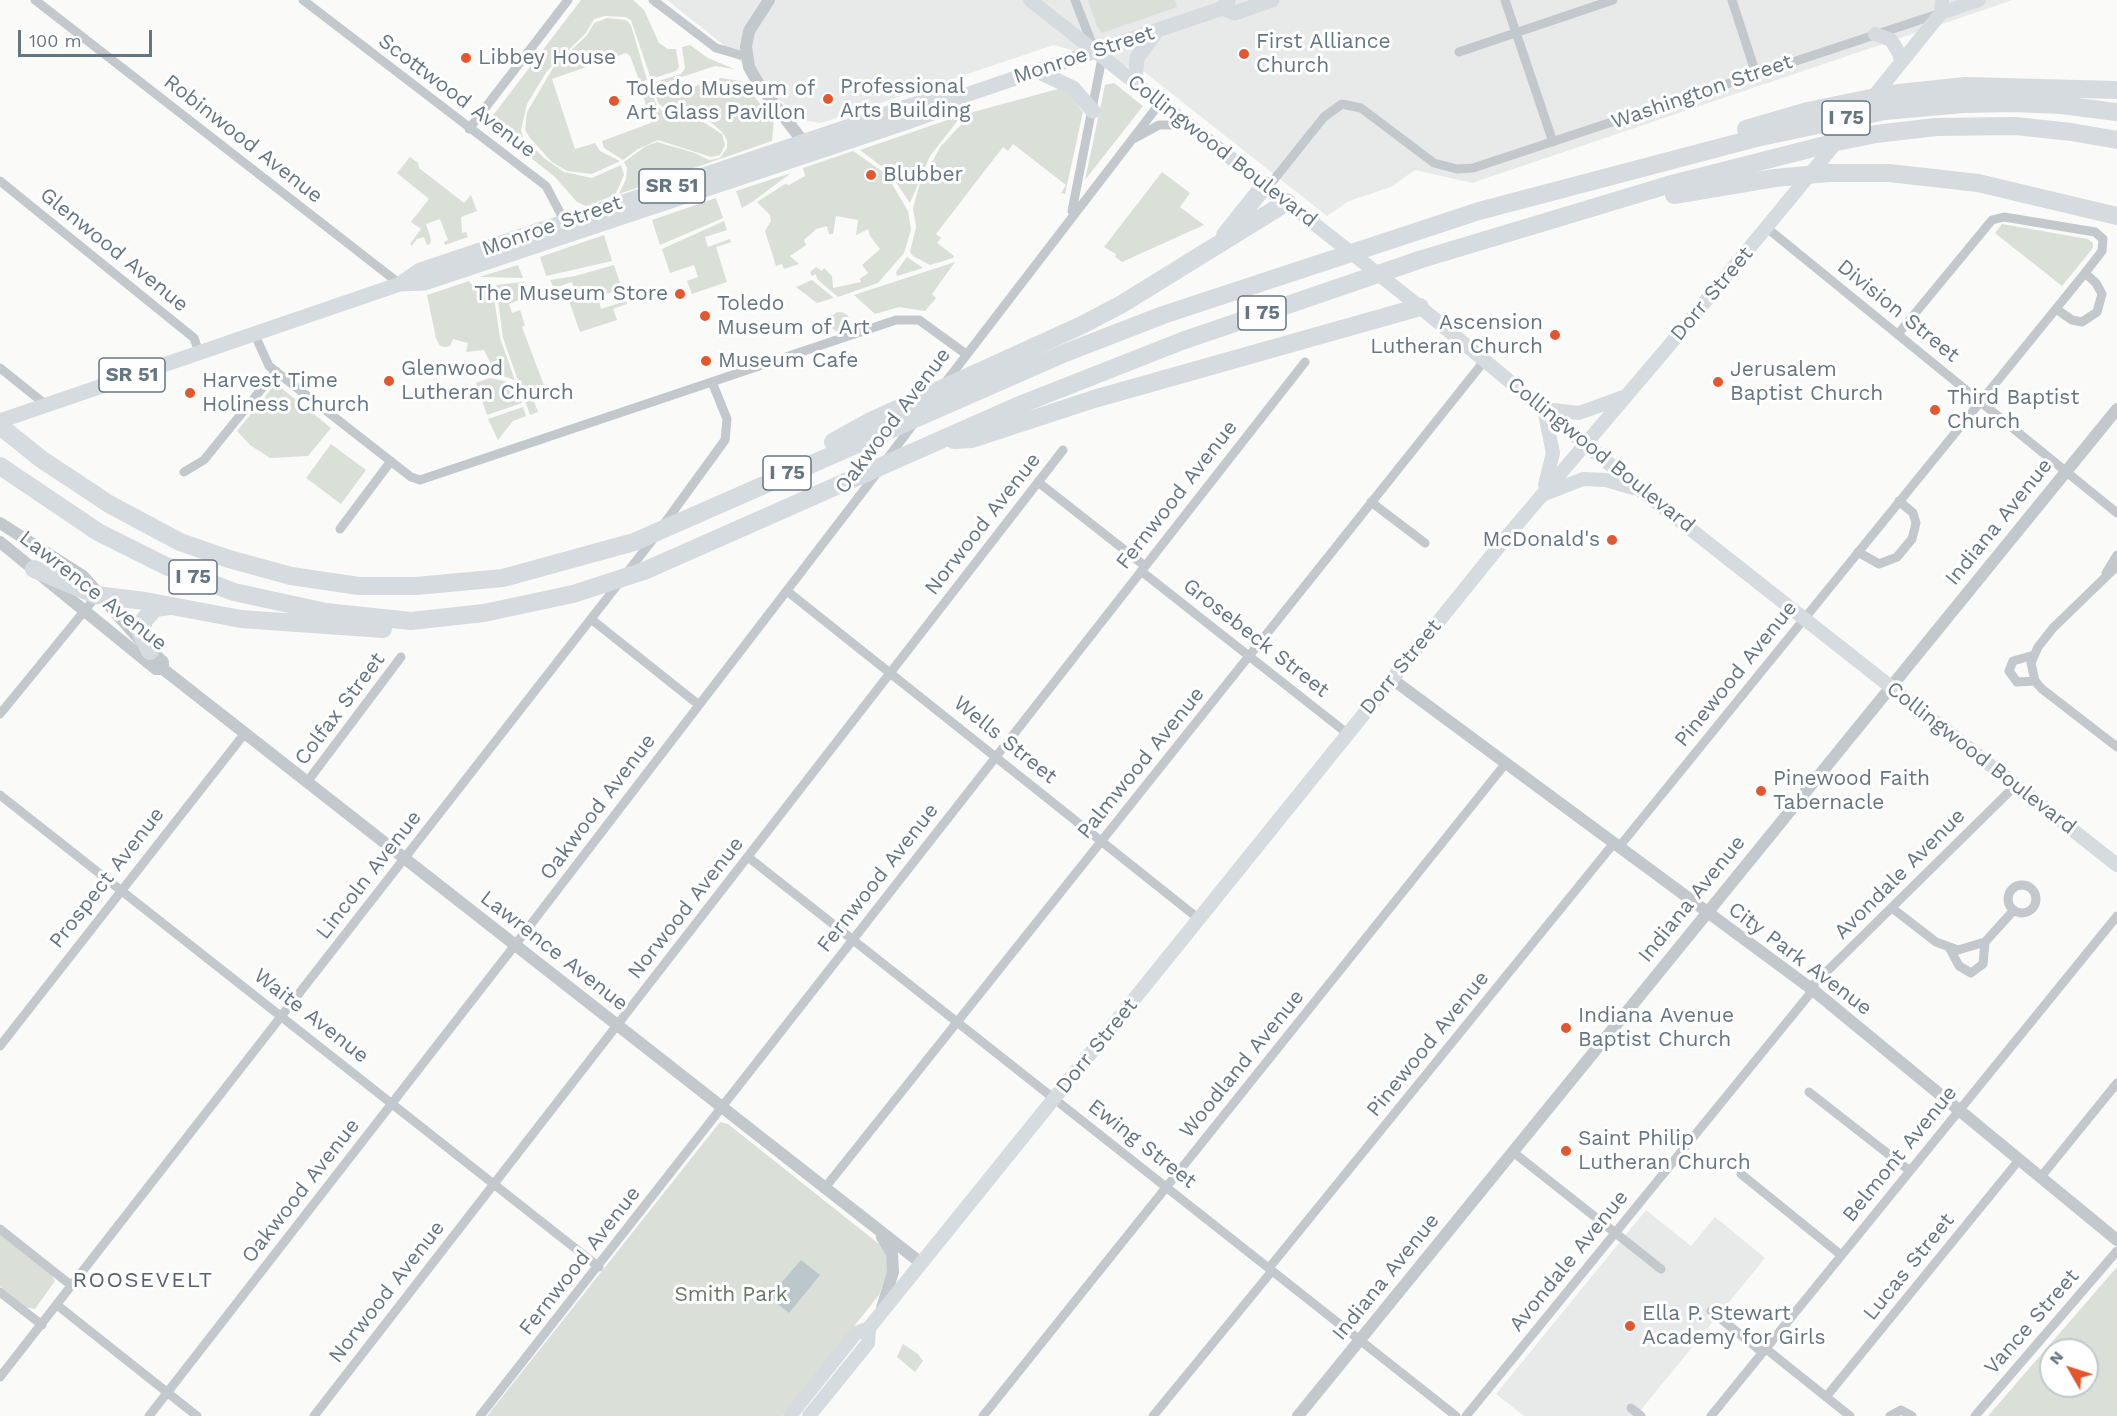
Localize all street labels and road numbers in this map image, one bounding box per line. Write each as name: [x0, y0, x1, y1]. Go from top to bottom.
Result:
street label: Monroe Street: [1010, 20, 1158, 90]
street label: Scottwood Avenue: [373, 28, 541, 164]
street label: Washington Street: [1608, 49, 1796, 135]
street label: Robinwood Avenue: [158, 69, 328, 209]
street label: Collingwood Boulevard: [1122, 69, 1322, 233]
road number: I 75: [1822, 101, 1870, 135]
road number: SR 51: [639, 169, 705, 203]
street label: Glenwood Avenue: [35, 182, 193, 318]
street label: Monroe Street: [479, 190, 625, 262]
street label: Dorr Street: [1665, 242, 1759, 346]
street label: Division Street: [1832, 254, 1964, 368]
road number: I 75: [1238, 296, 1286, 330]
street label: Oakwood Avenue: [830, 343, 956, 499]
road number: SR 51: [99, 358, 165, 392]
street label: Collingwood Boulevard: [1502, 372, 1700, 538]
street label: Fernwood Avenue: [1111, 415, 1243, 575]
street label: Norwood Avenue: [920, 448, 1046, 600]
street label: Indiana Avenue: [1940, 453, 2058, 591]
road number: I 75: [763, 456, 811, 490]
street label: Lawrence Avenue: [14, 526, 172, 656]
road number: I 75: [169, 560, 217, 594]
street label: Grosebeck Street: [1178, 573, 1334, 703]
street label: Pinewood Avenue: [1669, 596, 1803, 752]
street label: Dorr Street: [1355, 614, 1447, 720]
street label: Colfax Street: [289, 648, 391, 770]
street label: Collingwood Boulevard: [1881, 676, 2081, 840]
street label: Palmwood Avenue: [1072, 682, 1210, 844]
street label: Wells Street: [948, 691, 1062, 789]
street label: Oakwood Avenue: [535, 729, 661, 885]
street label: Fernwood Avenue: [812, 798, 944, 958]
street label: Prospect Avenue: [44, 802, 170, 954]
street label: Avondale Avenue: [1829, 803, 1971, 945]
street label: Lincoln Avenue: [311, 806, 427, 944]
street label: Indiana Avenue: [1633, 830, 1751, 968]
street label: Norwood Avenue: [623, 832, 749, 984]
street label: Lawrence Avenue: [475, 886, 633, 1016]
street label: City Park Avenue: [1723, 897, 1877, 1021]
street label: Waite Avenue: [248, 963, 374, 1069]
street label: Pinewood Avenue: [1361, 966, 1495, 1122]
street label: Woodland Avenue: [1174, 985, 1310, 1143]
street label: Dorr Street: [1051, 993, 1143, 1099]
street label: Belmont Avenue: [1837, 1081, 1963, 1227]
street label: Ewing Street: [1083, 1094, 1201, 1194]
street label: Oakwood Avenue: [237, 1114, 365, 1268]
street label: Fernwood Avenue: [514, 1181, 646, 1341]
street label: Avondale Avenue: [1504, 1185, 1634, 1337]
street label: Indiana Avenue: [1327, 1208, 1445, 1346]
street label: Lucas Street: [1858, 1208, 1960, 1326]
street label: Norwood Avenue: [324, 1216, 450, 1368]
street label: Vance Street: [1979, 1264, 2085, 1380]

